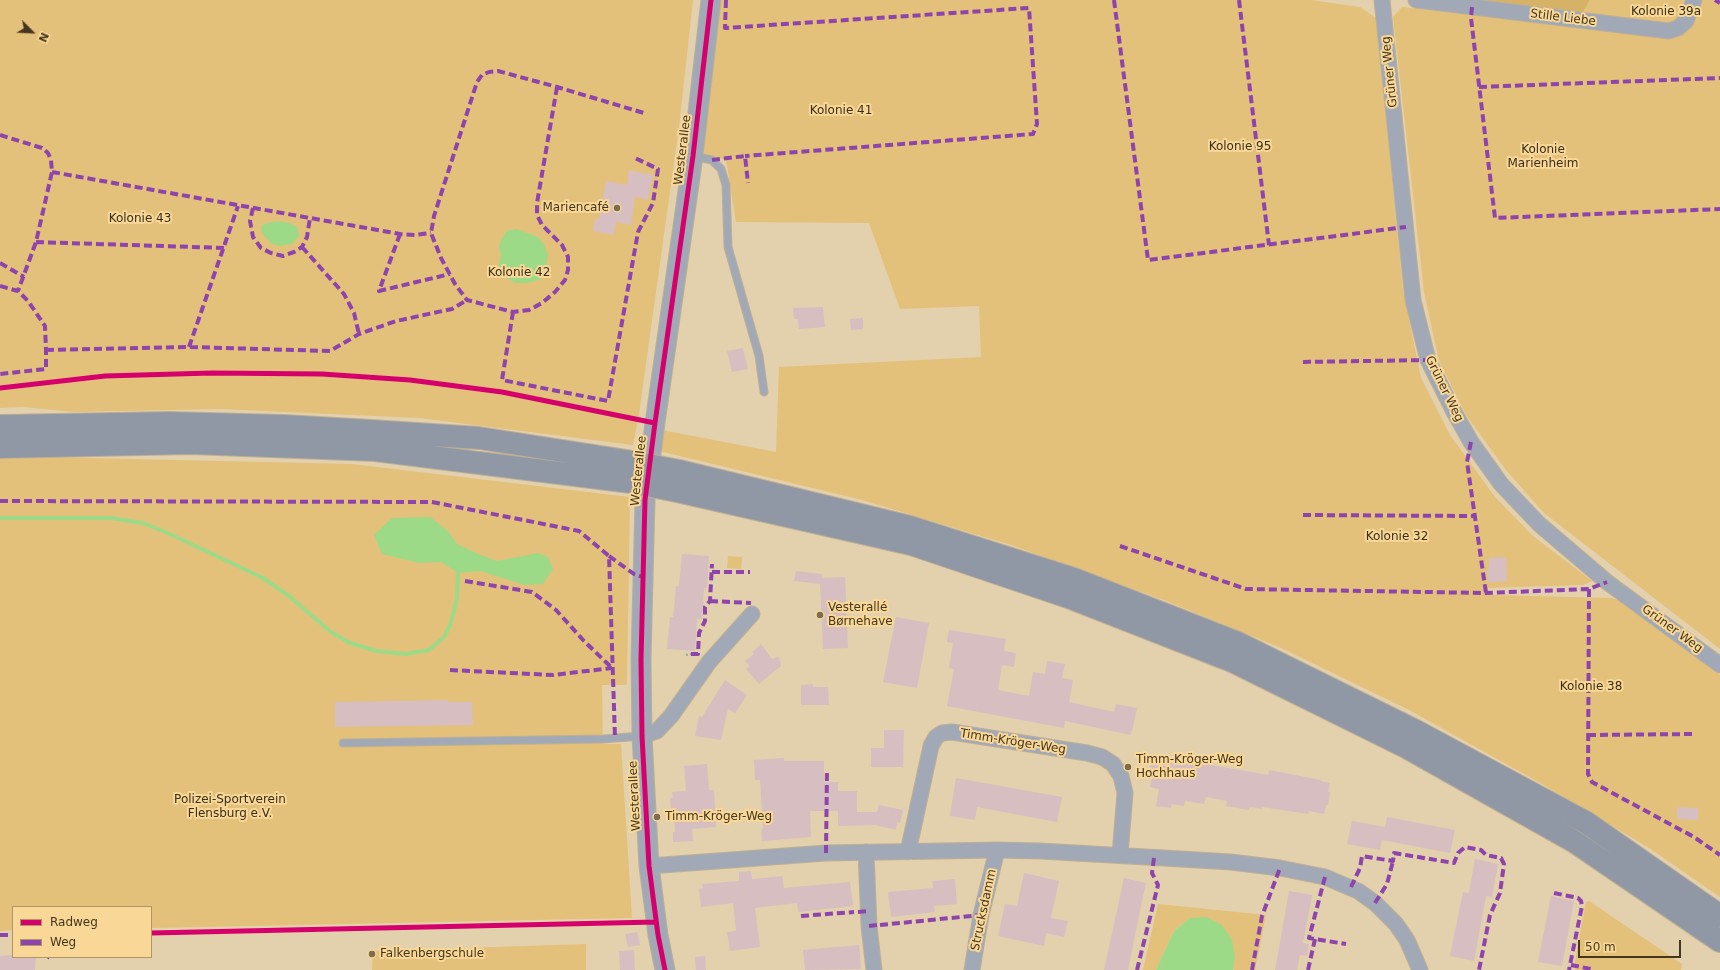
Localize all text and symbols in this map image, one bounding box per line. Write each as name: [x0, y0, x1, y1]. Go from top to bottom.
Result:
park label: Kolonie 39a: [1631, 5, 1701, 19]
street label: Stille Liebe: [1529, 7, 1597, 29]
north arrow: [12, 12, 52, 52]
text: N: [36, 30, 51, 44]
street label: Grüner Weg: [1379, 36, 1401, 108]
park label: Kolonie 41: [810, 104, 872, 118]
street label: Westerallee: [672, 114, 694, 186]
park label: Kolonie 95: [1209, 140, 1271, 154]
park label: Kolonie Marienheim: [1508, 143, 1578, 171]
place label: Mariencafé: [542, 201, 609, 215]
marker: Mariencafé: [612, 203, 622, 213]
park label: Kolonie 43: [109, 212, 171, 226]
park label: Kolonie 42: [488, 266, 550, 280]
street label: Grüner Weg: [1422, 354, 1466, 424]
street label: Westerallee: [628, 435, 650, 507]
park label: Kolonie 32: [1366, 530, 1428, 544]
place label: Vesterallé Børnehave: [828, 601, 893, 629]
street label: Grüner Weg: [1639, 602, 1705, 656]
marker: Vesterallé Børnehave: [815, 610, 825, 620]
park label: Kolonie 38: [1560, 680, 1622, 694]
street label: Timm-Kröger-Weg: [959, 727, 1067, 757]
place label: Timm-Kröger-Weg Hochhaus: [1136, 753, 1243, 781]
street label: Westerallee: [626, 760, 644, 832]
marker: Timm-Kröger-Weg Hochhaus: [1123, 762, 1133, 772]
park label: Polizei-Sportverein Flensburg e.V.: [174, 793, 286, 821]
place label: Timm-Kröger-Weg: [665, 810, 772, 824]
marker: Timm-Kröger-Weg: [652, 812, 662, 822]
street label: Strucksdamm: [968, 868, 1000, 952]
legend: [12, 906, 152, 958]
text: Radweg: [50, 915, 98, 929]
scale bar: [1580, 932, 1683, 958]
text: Weg: [50, 935, 76, 949]
text: 50 m: [1585, 940, 1616, 954]
place label: Falkenbergschule: [380, 947, 484, 961]
marker: Falkenbergschule: [367, 949, 377, 959]

